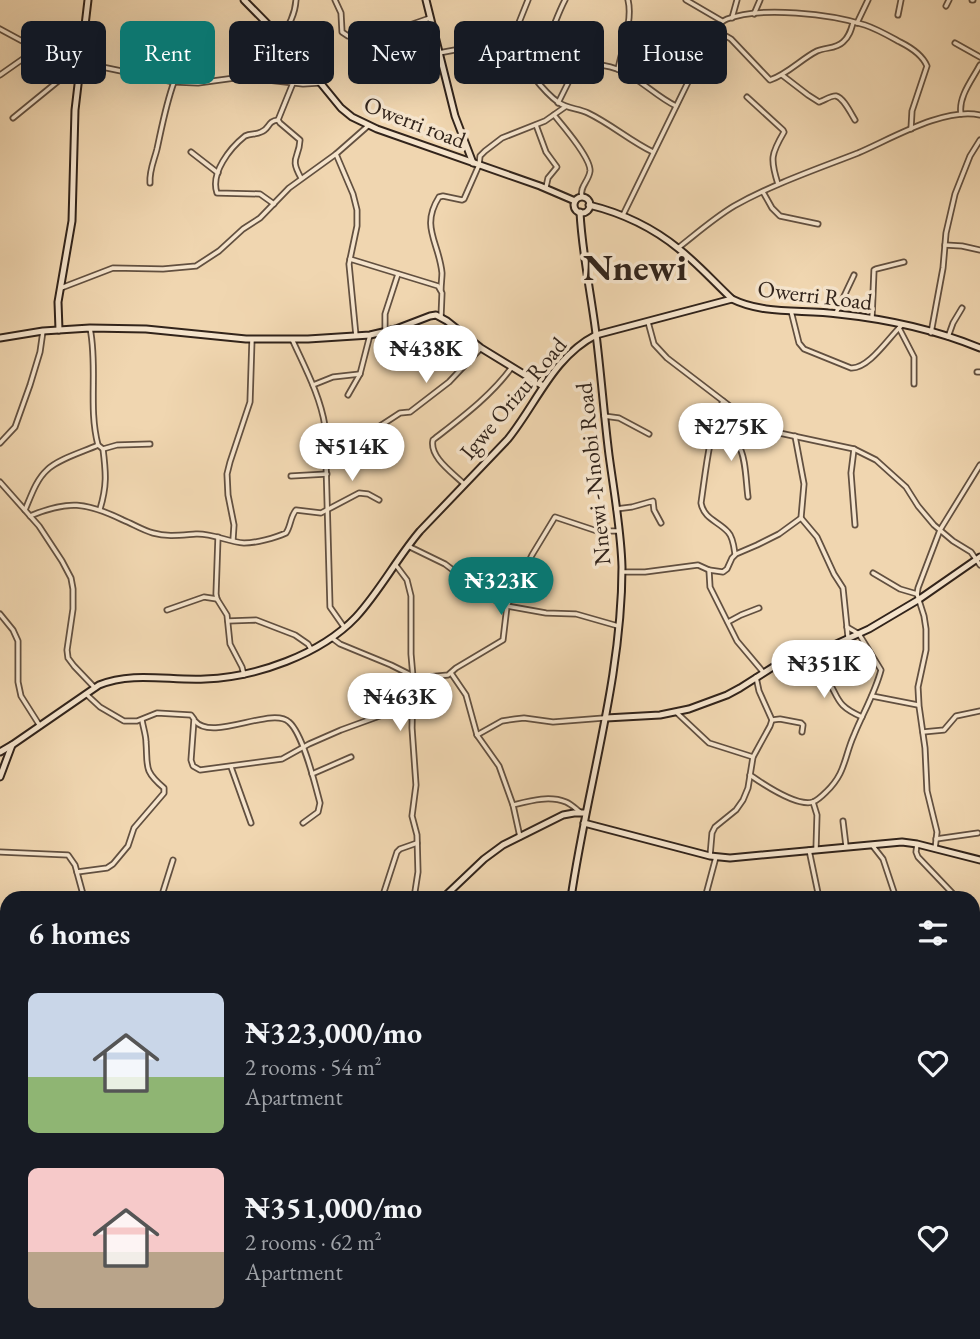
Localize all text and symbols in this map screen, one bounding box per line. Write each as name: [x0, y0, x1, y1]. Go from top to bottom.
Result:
chip: Buy: [21, 21, 106, 84]
chip: Rent: [120, 21, 215, 84]
chip: Filters: [229, 21, 334, 84]
chip: New: [348, 21, 440, 84]
chip: Apartment: [454, 21, 604, 84]
chip: House: [618, 21, 727, 84]
street label: Owerri road: [360, 89, 471, 155]
district label: Nnewi: [583, 243, 687, 291]
street label: Owerri Road: [756, 273, 874, 317]
pin: ₦438K: [377, 326, 475, 385]
street label: Igwe Orizu Road: [453, 330, 573, 465]
text: ₦438K: [389, 333, 463, 363]
street label: Nnewi -Nnobi Road: [568, 381, 618, 567]
pin: ₦275K: [682, 404, 780, 463]
text: ₦275K: [694, 411, 768, 441]
pin: ₦514K: [303, 424, 401, 483]
text: ₦514K: [315, 431, 389, 461]
pin: ₦323K: [452, 558, 550, 617]
text: ₦323K: [464, 565, 538, 595]
pin: ₦351K: [775, 640, 873, 700]
text: ₦351K: [787, 648, 861, 678]
pin: ₦463K: [351, 674, 449, 733]
text: ₦463K: [363, 681, 437, 711]
text: 6 homes: [28, 914, 130, 953]
icon: filters: [914, 914, 952, 952]
text: ₦323,000/mo: [245, 1013, 422, 1052]
icon: home: [84, 1021, 168, 1105]
icon: heart: [914, 1044, 952, 1082]
text: 2 rooms · 54 m²: [245, 1052, 382, 1082]
text: Apartment: [245, 1082, 343, 1112]
text: ₦351,000/mo: [245, 1188, 422, 1227]
icon: home: [84, 1196, 168, 1280]
icon: heart: [914, 1219, 952, 1257]
text: 2 rooms · 62 m²: [245, 1227, 382, 1257]
text: Apartment: [245, 1257, 343, 1287]

